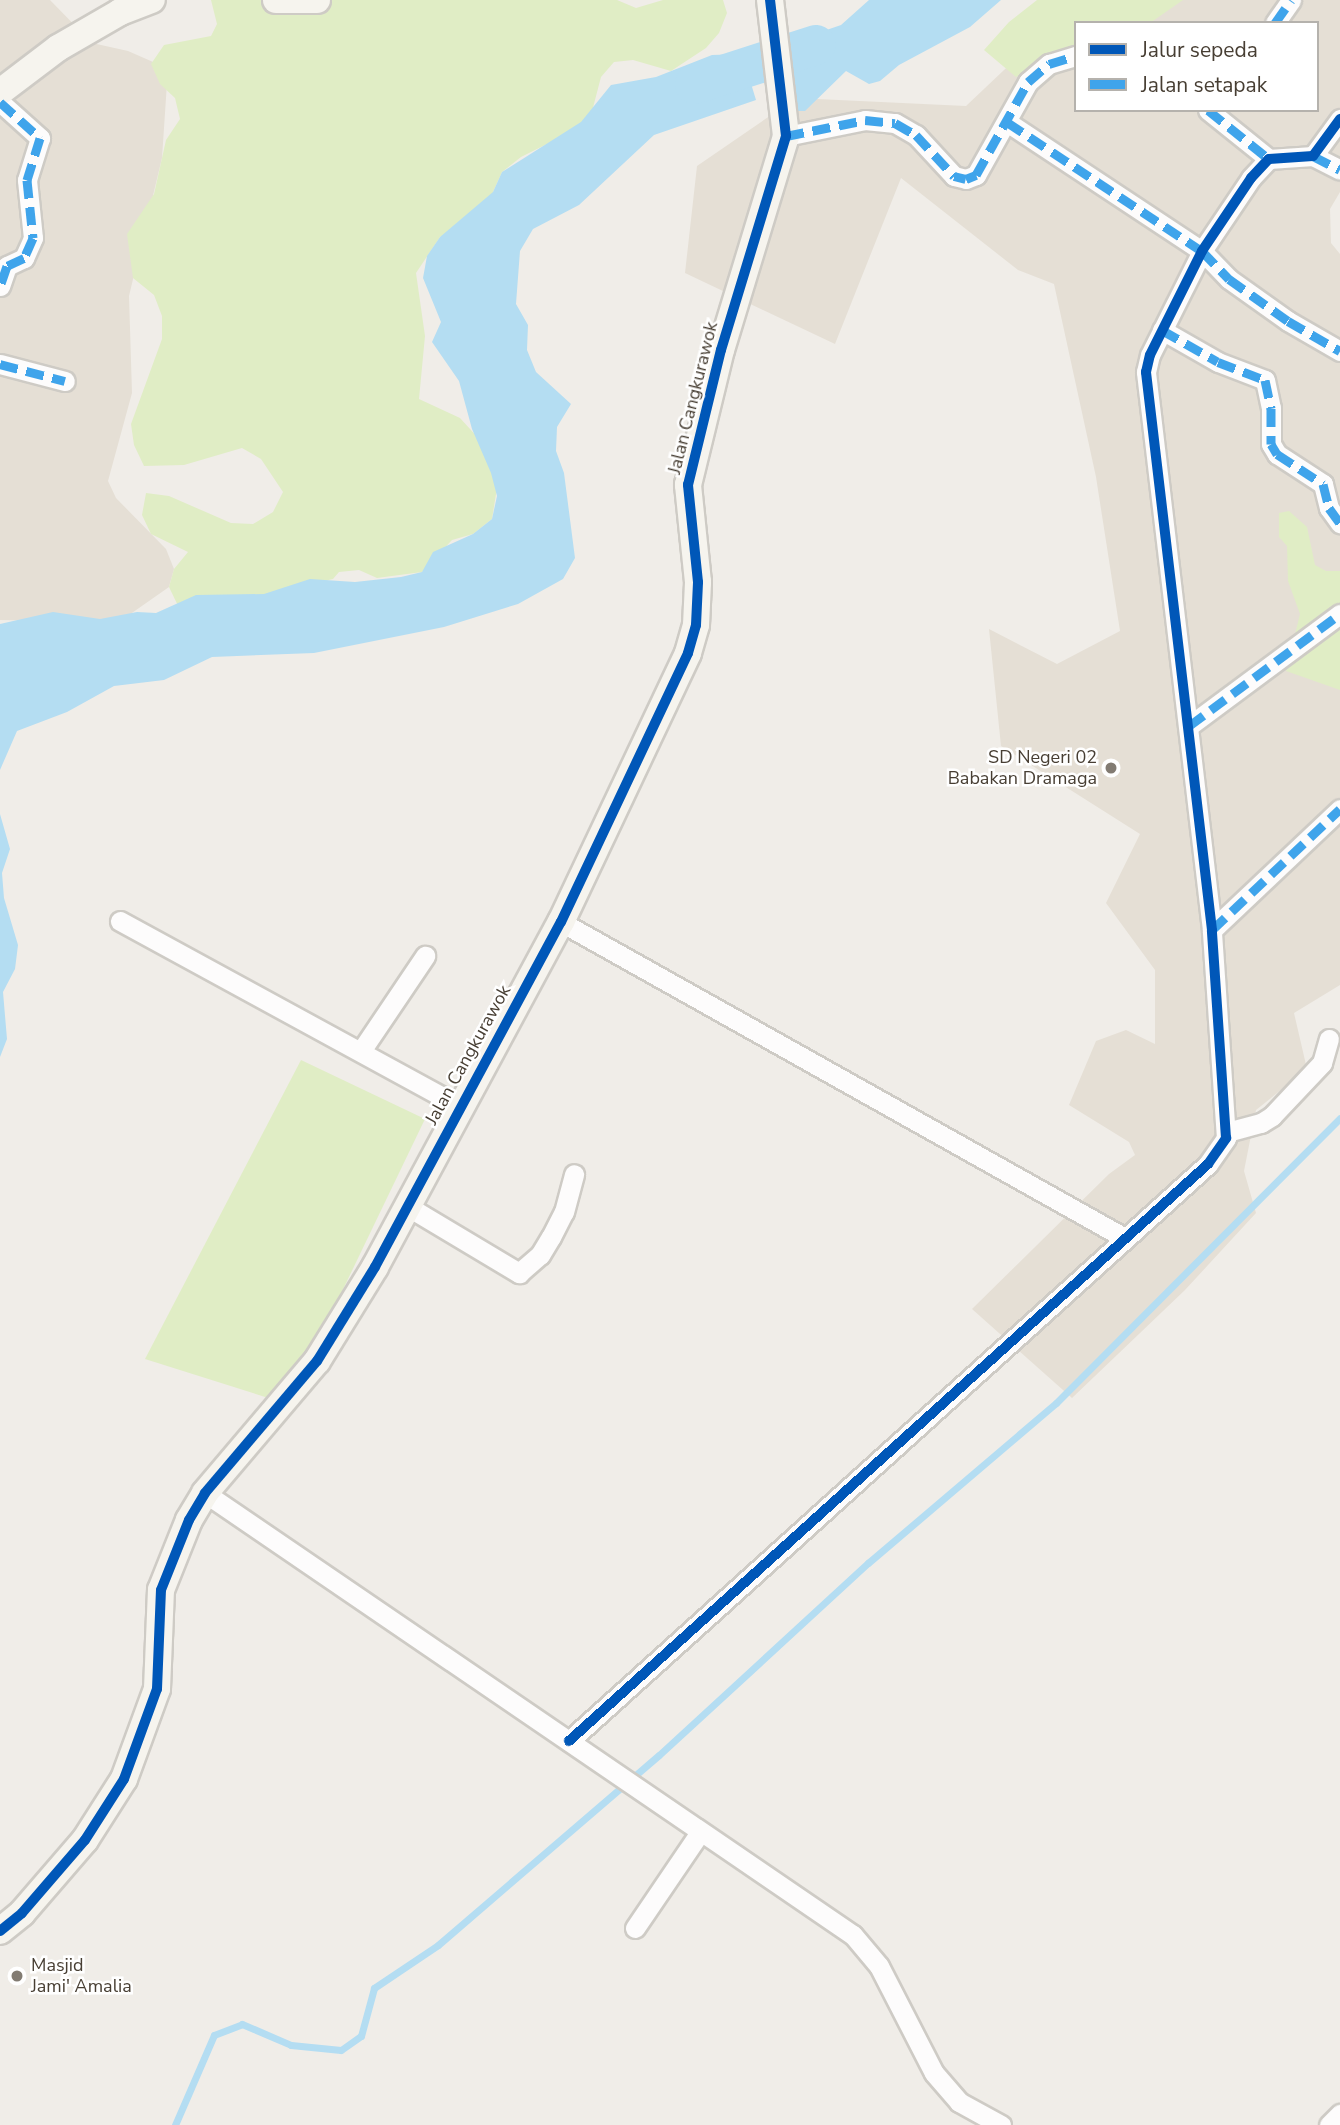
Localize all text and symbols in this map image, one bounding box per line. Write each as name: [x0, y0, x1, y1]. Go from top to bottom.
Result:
legend: [1074, 21, 1319, 112]
text: Jalur sepeda: [1141, 36, 1258, 64]
text: Jalan setapak: [1141, 71, 1267, 99]
street label: Jalan Cangkurawok: [664, 320, 722, 476]
place label: SD Negeri 02 Babakan Dramaga: [948, 747, 1097, 790]
marker: SD Negeri 02 Babakan Dramaga: [1103, 760, 1119, 776]
street label: Jalan Cangkurawok: [421, 981, 515, 1129]
place label: Masjid Jami' Amalia: [31, 1955, 132, 1997]
marker: Masjid Jami' Amalia: [9, 1968, 25, 1984]

